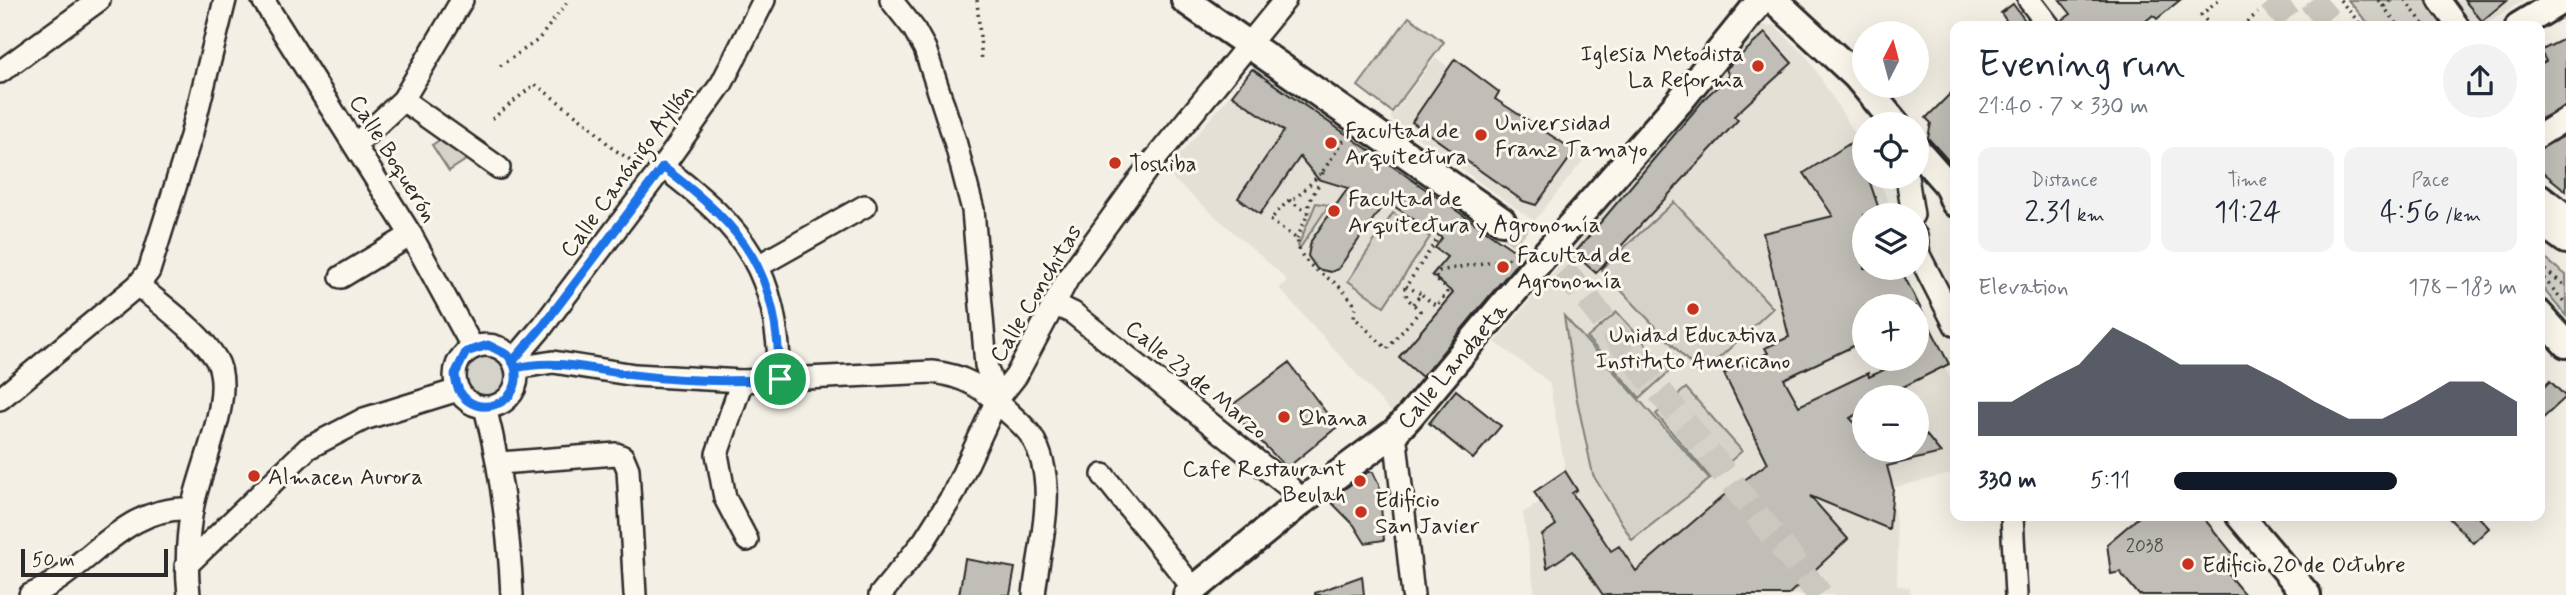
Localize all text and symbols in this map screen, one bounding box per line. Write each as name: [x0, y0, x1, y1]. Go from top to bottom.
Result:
north arrow: [1852, 21, 1928, 98]
map controls: [1852, 21, 1929, 462]
place label: Iglesia Metodista La Reforma: [1581, 40, 1744, 97]
text: Evening run: [1978, 41, 2185, 90]
button: share: [2443, 44, 2517, 118]
marker: Iglesia Metodista La Reforma: [1750, 58, 1766, 74]
street label: Calle Canónigo Ayllón: [554, 78, 703, 265]
street label: Calle Boquerón: [341, 90, 443, 229]
text: 21:40 · 7 × 330 m: [1978, 92, 2148, 122]
place label: Universidad Franz Tamayo: [1495, 109, 1648, 165]
button: locate: [1852, 112, 1929, 189]
place label: Facultad de Arquitectura: [1345, 117, 1467, 173]
marker: Universidad Franz Tamayo: [1473, 127, 1489, 143]
marker: Facultad de Arquitectura: [1323, 135, 1339, 151]
place label: Toshiba: [1129, 150, 1197, 180]
marker: Toshiba: [1107, 155, 1123, 171]
text: Distance: [2031, 168, 2098, 193]
text: Time: [2228, 168, 2267, 193]
text: Pace: [2412, 168, 2449, 193]
place label: Facultad de Arquitectura y Agronomía: [1348, 185, 1600, 243]
text: 2.31: [2024, 193, 2072, 232]
text: 11:24: [2214, 193, 2281, 232]
text: 4:56: [2380, 193, 2440, 232]
marker: Facultad de Arquitectura y Agronomía: [1326, 203, 1342, 219]
button: layers: [1852, 203, 1929, 280]
text: km: [2072, 203, 2105, 228]
text: /km: [2440, 203, 2481, 228]
street label: Calle Conchitas: [984, 219, 1090, 369]
place label: Facultad de Agronomía: [1517, 241, 1631, 297]
marker: Facultad de Agronomía: [1495, 259, 1511, 275]
text: Elevation: [1978, 273, 2069, 303]
text: 178–183 m: [2408, 273, 2517, 303]
button: +: [1852, 294, 1929, 371]
street label: Calle Landaeta: [1391, 296, 1516, 436]
marker: Unidad Educativa Instituto Americano: [1685, 301, 1701, 317]
street label: Calle 23 de Marzo: [1118, 314, 1273, 447]
place label: Unidad Educativa Instituto Americano: [1596, 321, 1791, 377]
pin: [750, 349, 810, 409]
icon: arrive: [761, 360, 799, 398]
button: −: [1852, 385, 1929, 462]
place label: Qhana: [1298, 404, 1367, 434]
marker: Qhana: [1276, 409, 1292, 425]
place label: Cafe Restaurant Beulah: [1182, 455, 1346, 511]
place label: Almacen Aurora: [268, 463, 423, 493]
text: 330 m: [1978, 466, 2036, 496]
text: 5:11: [2090, 466, 2130, 496]
marker: Almacen Aurora: [246, 468, 262, 484]
marker: Cafe Restaurant Beulah: [1352, 473, 1368, 489]
place label: Edificio San Javier: [1375, 486, 1480, 542]
marker: Edificio San Javier: [1353, 504, 1369, 520]
house number: 2038: [2126, 534, 2164, 559]
scale bar: [21, 546, 168, 578]
text: 50 m: [32, 548, 75, 573]
place label: Edificio 20 de Octubre: [2202, 551, 2406, 581]
marker: Edificio 20 de Octubre: [2180, 556, 2196, 572]

